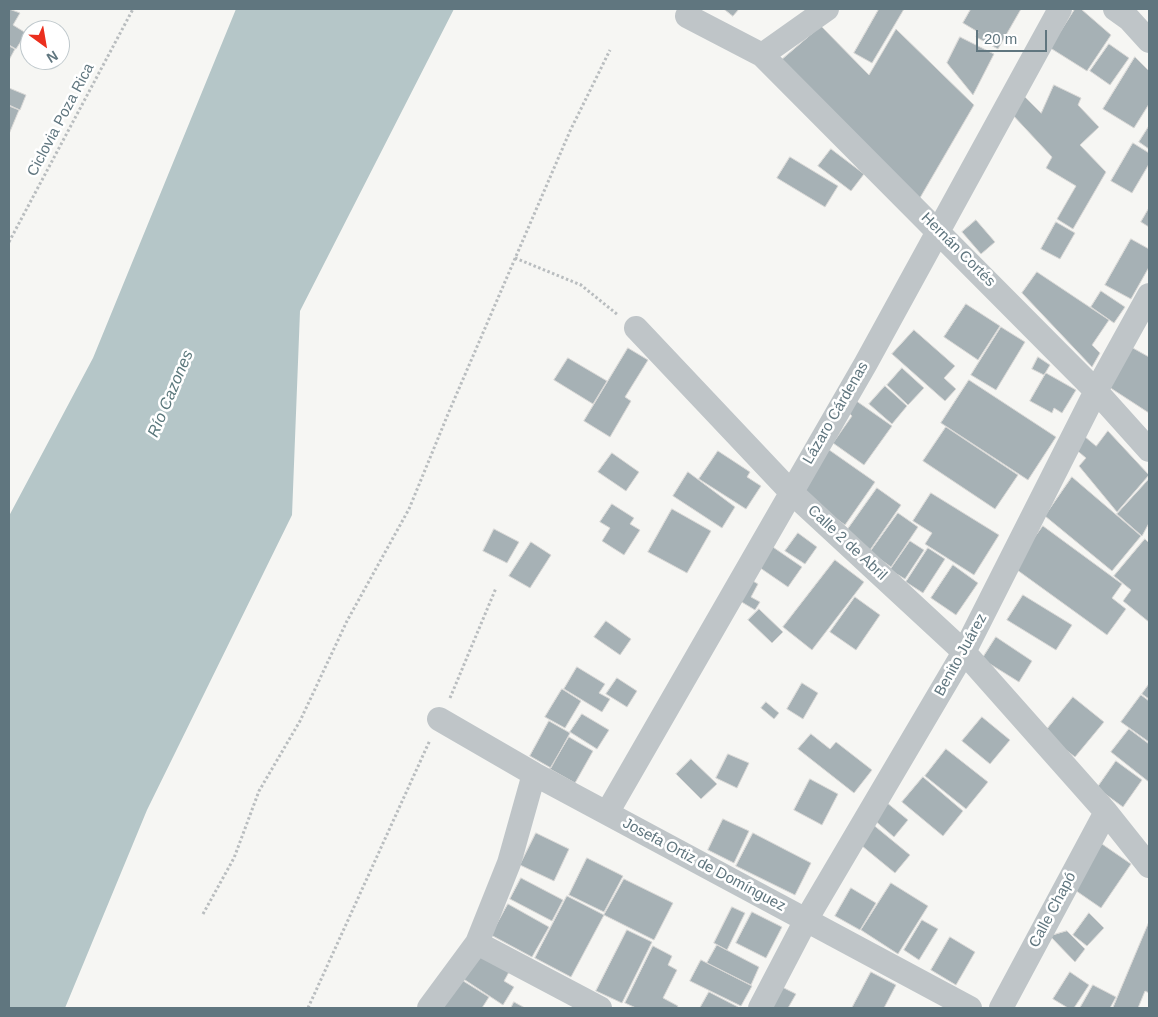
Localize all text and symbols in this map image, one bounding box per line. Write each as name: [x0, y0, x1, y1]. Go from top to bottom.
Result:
north arrow: [20, 20, 70, 70]
scale bar: [978, 20, 1049, 52]
text: 20 m: [984, 30, 1017, 47]
text: N: [44, 47, 61, 66]
street label: Ciclovia Poza Rica: [24, 61, 98, 179]
street label: Hernán Cortés: [917, 209, 999, 291]
water label: Río Cazones: [144, 348, 198, 440]
street label: Lázaro Cárdenas: [799, 359, 873, 467]
street label: Calle 2 de Abril: [804, 502, 890, 584]
street label: Benito Juárez: [931, 611, 991, 699]
street label: Josefa Ortiz de Domínguez: [620, 814, 788, 916]
street label: Calle Chapó: [1026, 869, 1080, 951]

